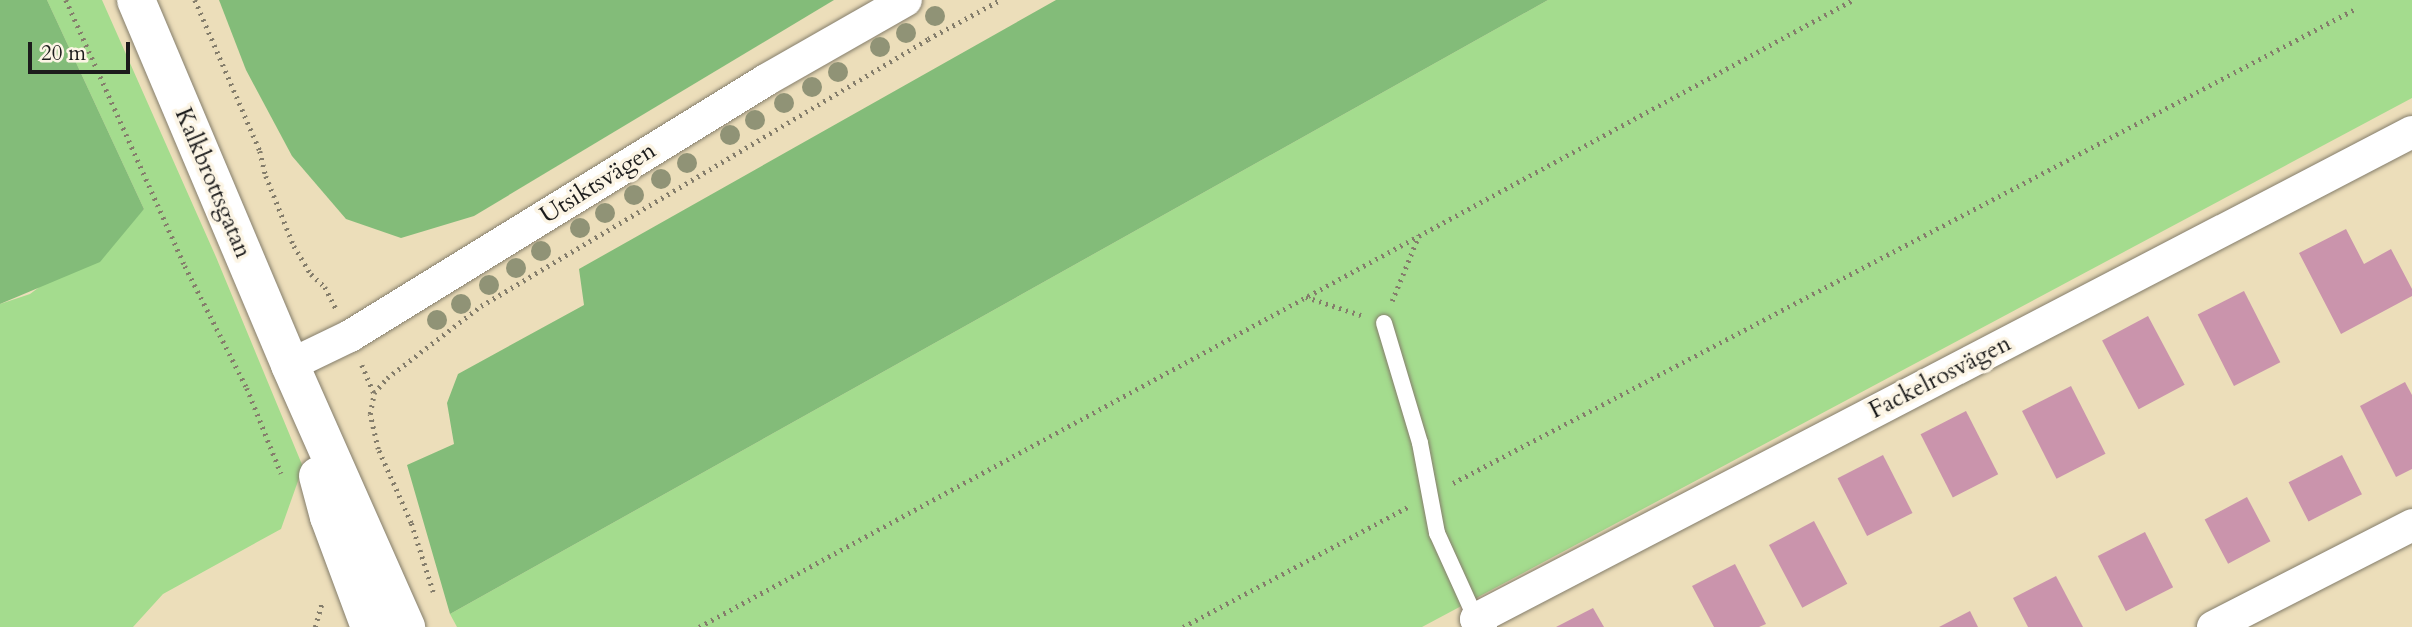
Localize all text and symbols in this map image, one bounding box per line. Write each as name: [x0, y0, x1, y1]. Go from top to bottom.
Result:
scale bar: [32, 28, 133, 72]
text: 20 m: [41, 39, 86, 68]
street label: Kalkbrottsgatan: [168, 104, 258, 262]
street label: Utsiktsvägen: [535, 136, 661, 230]
street label: Fackelrosvägen: [1864, 329, 2016, 425]

